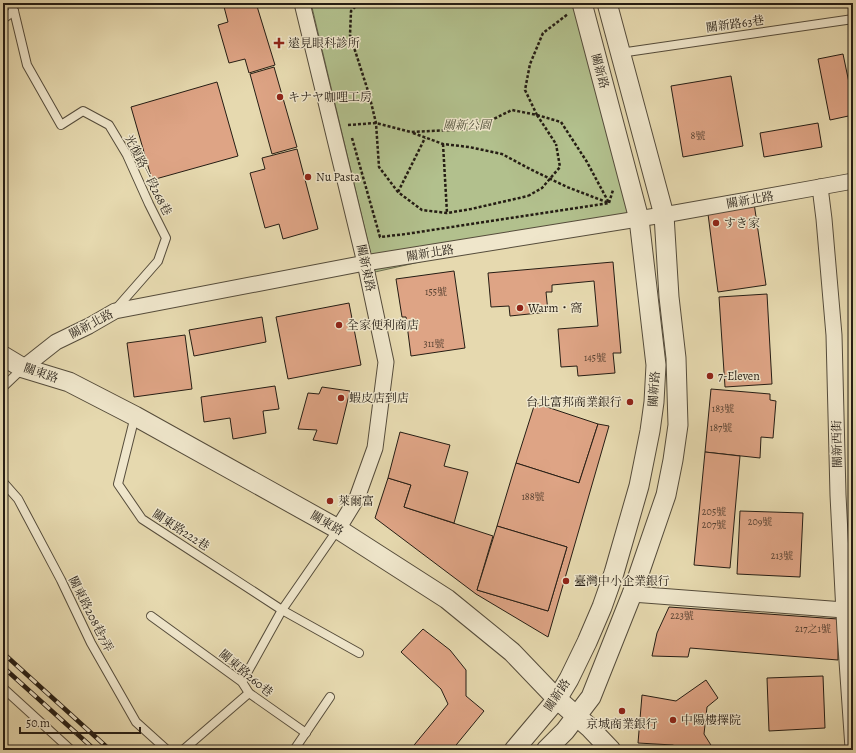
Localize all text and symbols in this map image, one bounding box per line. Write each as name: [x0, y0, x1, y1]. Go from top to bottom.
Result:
street label: 關新路63巷: [705, 12, 765, 36]
place label: 遠見眼科診所: [288, 35, 360, 51]
marker: 遠見眼科診所: [273, 37, 285, 49]
street label: 關新路: [588, 52, 612, 90]
place label: キナヤ咖哩工房: [288, 89, 372, 105]
marker: キナヤ咖哩工房: [275, 92, 285, 102]
park label: 關新公園: [443, 117, 493, 133]
house number: 8號: [691, 129, 705, 142]
street label: 光復路一段268巷: [121, 132, 175, 218]
place label: Nu Pasta: [316, 169, 360, 185]
marker: Nu Pasta: [303, 172, 313, 182]
street label: 關新北路: [725, 188, 775, 212]
place label: すき家: [724, 215, 760, 231]
marker: すき家: [711, 218, 721, 228]
street label: 關新北路: [405, 241, 455, 265]
street label: 關新東路: [353, 243, 379, 293]
house number: 155號: [425, 285, 447, 298]
place label: Warm・窩: [527, 300, 582, 316]
marker: Warm・窩: [515, 303, 525, 313]
street label: 關新北路: [66, 306, 116, 342]
place label: 全家便利商店: [347, 317, 419, 333]
marker: 全家便利商店: [334, 320, 344, 330]
house number: 311號: [424, 337, 445, 350]
house number: 145號: [584, 351, 606, 364]
street label: 關東路: [21, 360, 61, 386]
place label: 7-Eleven: [718, 368, 760, 384]
street label: 關新路: [645, 370, 663, 408]
marker: 7-Eleven: [705, 371, 715, 381]
place label: 蝦皮店到店: [349, 390, 409, 406]
marker: 蝦皮店到店: [336, 393, 346, 403]
place label: 台北富邦商業銀行: [526, 394, 622, 410]
marker: 台北富邦商業銀行: [625, 397, 635, 407]
house number: 183號: [712, 402, 734, 415]
street label: 關新西街: [829, 419, 845, 468]
house number: 187號: [710, 421, 732, 434]
house number: 188號: [521, 490, 545, 503]
place label: 萊爾富: [338, 493, 374, 509]
marker: 萊爾富: [325, 496, 335, 506]
house number: 205號: [702, 505, 726, 518]
street label: 關東路222巷: [149, 506, 213, 554]
street label: 關東路: [307, 507, 347, 539]
house number: 209號: [748, 515, 772, 528]
house number: 207號: [702, 518, 726, 531]
house number: 213號: [771, 549, 793, 562]
street label: 關東路208巷7弄: [65, 573, 117, 655]
place label: 臺灣中小企業銀行: [574, 573, 670, 589]
marker: 臺灣中小企業銀行: [561, 576, 571, 586]
house number: 223號: [670, 609, 694, 622]
house number: 217之1號: [795, 622, 831, 635]
street label: 關東路260巷: [216, 646, 276, 700]
street label: 關新路: [540, 676, 574, 714]
marker: 京城商業銀行: [617, 706, 627, 716]
scale bar: [20, 709, 140, 735]
place label: 中陽樓擇院: [681, 712, 741, 728]
text: 50 m: [26, 715, 50, 731]
marker: 中陽樓擇院: [668, 715, 678, 725]
place label: 京城商業銀行: [586, 716, 658, 732]

